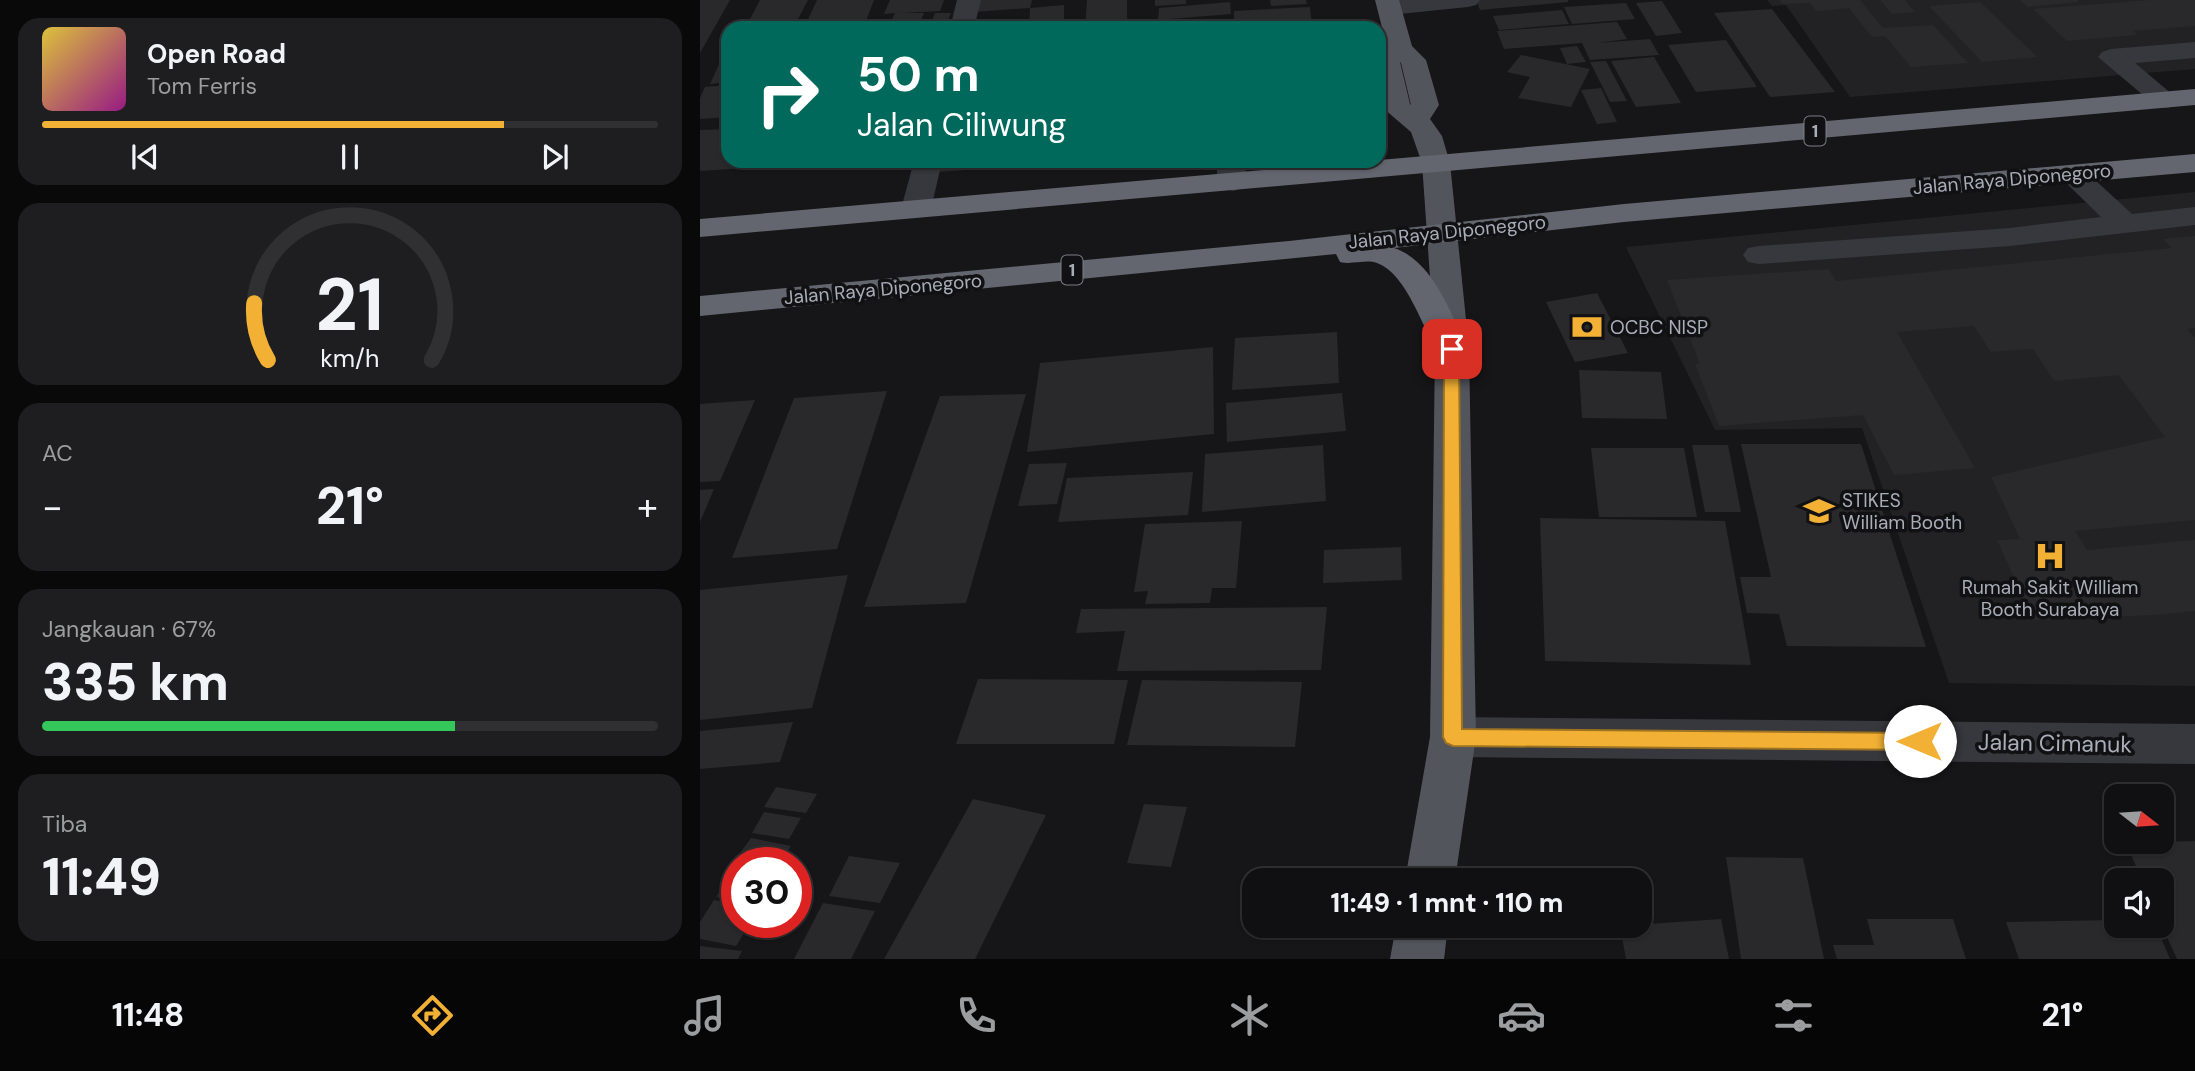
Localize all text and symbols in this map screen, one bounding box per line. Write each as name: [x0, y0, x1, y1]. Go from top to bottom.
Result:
text: Open Road: [147, 37, 286, 71]
text: 50 m: [857, 42, 980, 106]
icon: right: [742, 49, 833, 140]
text: Tom Ferris: [147, 71, 257, 101]
text: Jalan Ciliwung: [857, 104, 1066, 146]
road number: 1: [1804, 116, 1826, 146]
icon: previous: [126, 138, 164, 176]
icon: pause: [331, 138, 369, 176]
icon: next: [536, 138, 574, 176]
street label: Jalan Raya Diponegoro: [1912, 158, 2112, 200]
street label: Jalan Raya Diponegoro: [1347, 209, 1547, 255]
road number: 1: [1062, 256, 1082, 284]
text: 21: [316, 259, 384, 354]
street label: Jalan Raya Diponegoro: [783, 268, 983, 310]
bank icon: OCBC NISP: [1570, 310, 1604, 344]
place label: OCBC NISP: [1610, 315, 1708, 340]
pin: [1422, 319, 1482, 379]
icon: arrive: [1433, 330, 1471, 368]
text: km/h: [320, 342, 380, 375]
text: AC: [42, 438, 73, 468]
text: 21°: [316, 472, 384, 540]
text: −: [42, 482, 63, 532]
text: +: [637, 482, 658, 532]
place label: STIKES William Booth: [1842, 488, 1962, 535]
school or university icon: STIKES William Booth: [1802, 494, 1836, 528]
hospital icon: Rumah Sakit William Booth Surabaya: [2033, 539, 2067, 573]
place label: Rumah Sakit William Booth Surabaya: [1962, 575, 2138, 622]
text: Jangkauan · 67%: [42, 614, 216, 644]
text: 335 km: [42, 648, 229, 716]
position arrow: [1883, 704, 1957, 778]
street label: Jalan Cimanuk: [1978, 727, 2133, 759]
north arrow: [2104, 784, 2174, 854]
map controls: [2104, 784, 2174, 938]
text: Tiba: [42, 809, 87, 839]
text: 11:49: [42, 843, 161, 911]
speed limit sign: 30: [721, 847, 812, 938]
button: sound: [2104, 868, 2174, 938]
text: 11:49 · 1 mnt · 110 m: [1331, 886, 1563, 920]
icon: directions: [408, 991, 457, 1040]
icon: music: [680, 991, 729, 1040]
icon: phone: [952, 991, 1001, 1040]
icon: climate: [1225, 991, 1274, 1040]
icon: car: [1497, 991, 1546, 1040]
icon: filters: [1769, 991, 1818, 1040]
text: 11:48: [112, 994, 184, 1036]
text: 21°: [2042, 994, 2083, 1036]

